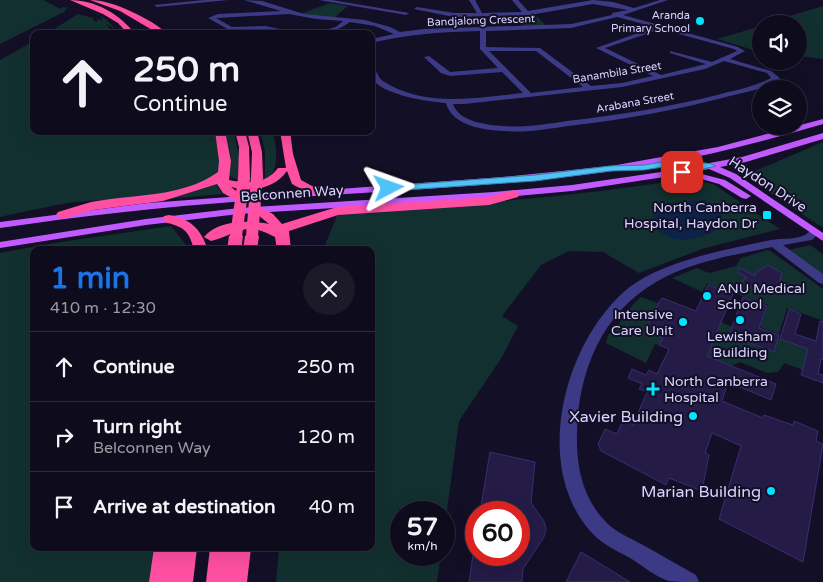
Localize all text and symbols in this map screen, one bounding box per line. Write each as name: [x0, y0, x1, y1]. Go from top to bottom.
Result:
place label: Aranda Primary School: [611, 9, 690, 35]
street label: Bandjalong Crescent: [427, 12, 535, 29]
marker: Aranda Primary School: [694, 15, 706, 27]
map controls: [752, 15, 807, 135]
button: sound: [752, 15, 807, 70]
text: 250 m: [133, 49, 240, 91]
icon: ahead: [50, 50, 115, 115]
street label: Banambila Street: [572, 59, 662, 86]
button: layers: [752, 80, 807, 135]
street label: Arabana Street: [595, 89, 675, 116]
text: Continue: [133, 91, 228, 117]
pin: [661, 151, 703, 193]
street label: Haydon Drive: [725, 153, 810, 216]
icon: arrive: [668, 158, 696, 186]
position arrow: [362, 161, 414, 213]
street label: Belconnen Way: [240, 181, 344, 206]
place label: North Canberra Hospital, Haydon Dr: [624, 199, 758, 232]
marker: North Canberra Hospital, Haydon Dr: [761, 209, 773, 221]
text: 1 min: [50, 260, 130, 297]
button: close: [303, 263, 355, 315]
place label: ANU Medical School: [717, 280, 805, 313]
marker: ANU Medical School: [701, 290, 713, 302]
text: 410 m · 12:30: [50, 298, 156, 318]
place label: Intensive Care Unit: [611, 306, 674, 339]
marker: Lewisham Building: [734, 314, 746, 326]
marker: Intensive Care Unit: [677, 316, 689, 328]
place label: Lewisham Building: [707, 328, 773, 361]
icon: ahead: [50, 353, 78, 381]
text: Continue: [93, 356, 175, 378]
text: 250 m: [297, 356, 355, 378]
place label: North Canberra Hospital: [664, 373, 768, 406]
marker: North Canberra Hospital: [646, 382, 660, 396]
place label: Xavier Building: [569, 407, 683, 427]
marker: Xavier Building: [687, 410, 699, 422]
text: Turn right: [93, 416, 181, 438]
icon: right: [50, 423, 78, 451]
text: 120 m: [297, 426, 355, 448]
text: Belconnen Way: [93, 438, 211, 458]
place label: Marian Building: [641, 482, 761, 502]
marker: Marian Building: [765, 485, 777, 497]
icon: arrive: [50, 493, 78, 521]
text: Arrive at destination: [93, 496, 276, 518]
text: 40 m: [309, 496, 355, 518]
speed limit sign: 60: [465, 501, 530, 566]
text: 57: [407, 512, 438, 542]
text: km/h: [407, 539, 438, 553]

